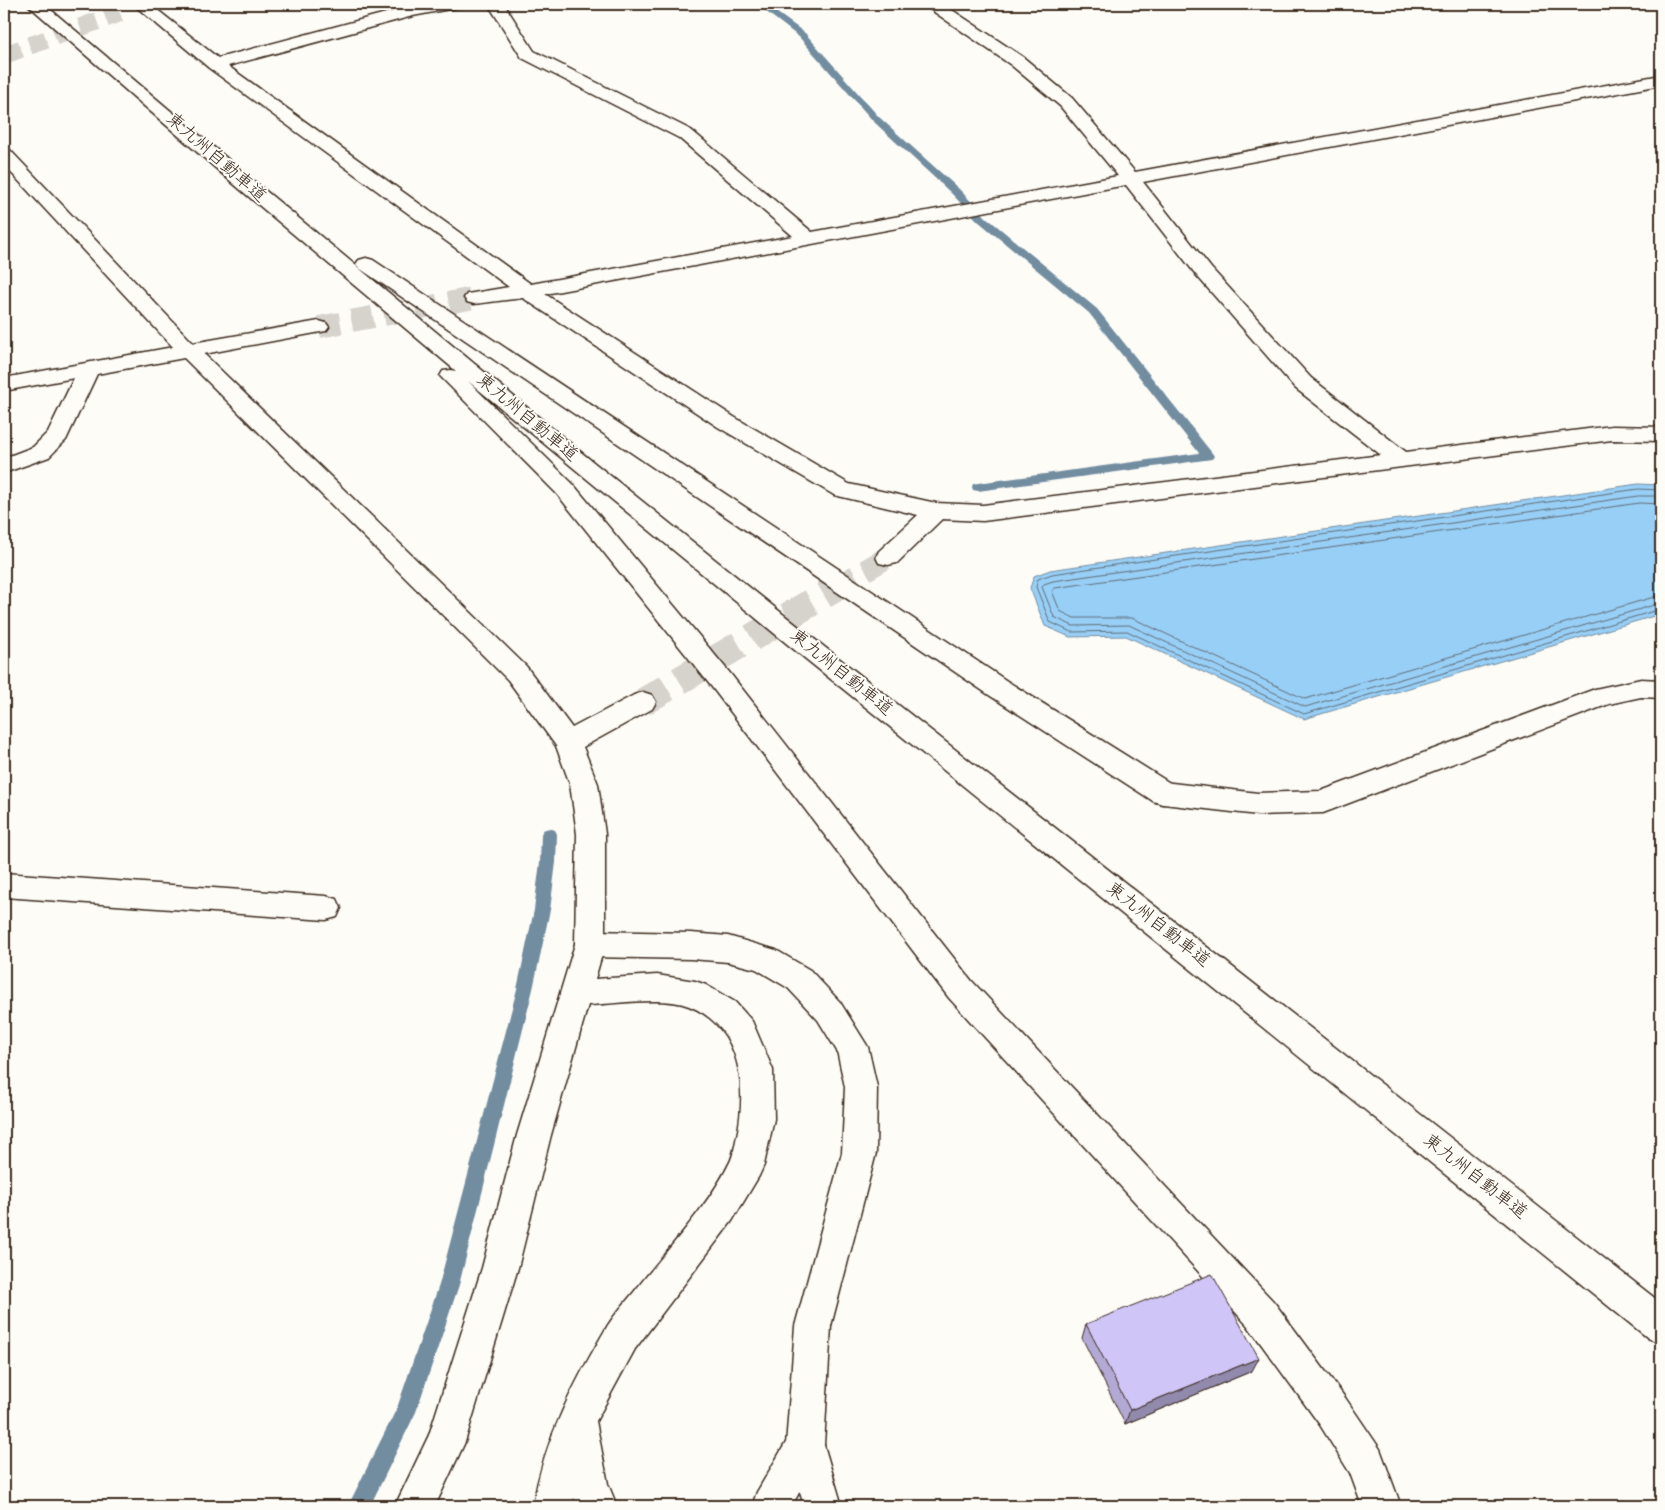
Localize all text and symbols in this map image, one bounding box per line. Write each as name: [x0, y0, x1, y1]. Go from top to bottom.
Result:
street label: 東九州自動車道: [159, 106, 273, 210]
street label: 東九州自動車道: [469, 366, 585, 470]
street label: 東九州自動車道: [783, 622, 899, 724]
street label: 東九州自動車道: [1099, 875, 1217, 975]
street label: 東九州自動車道: [1416, 1127, 1534, 1227]

